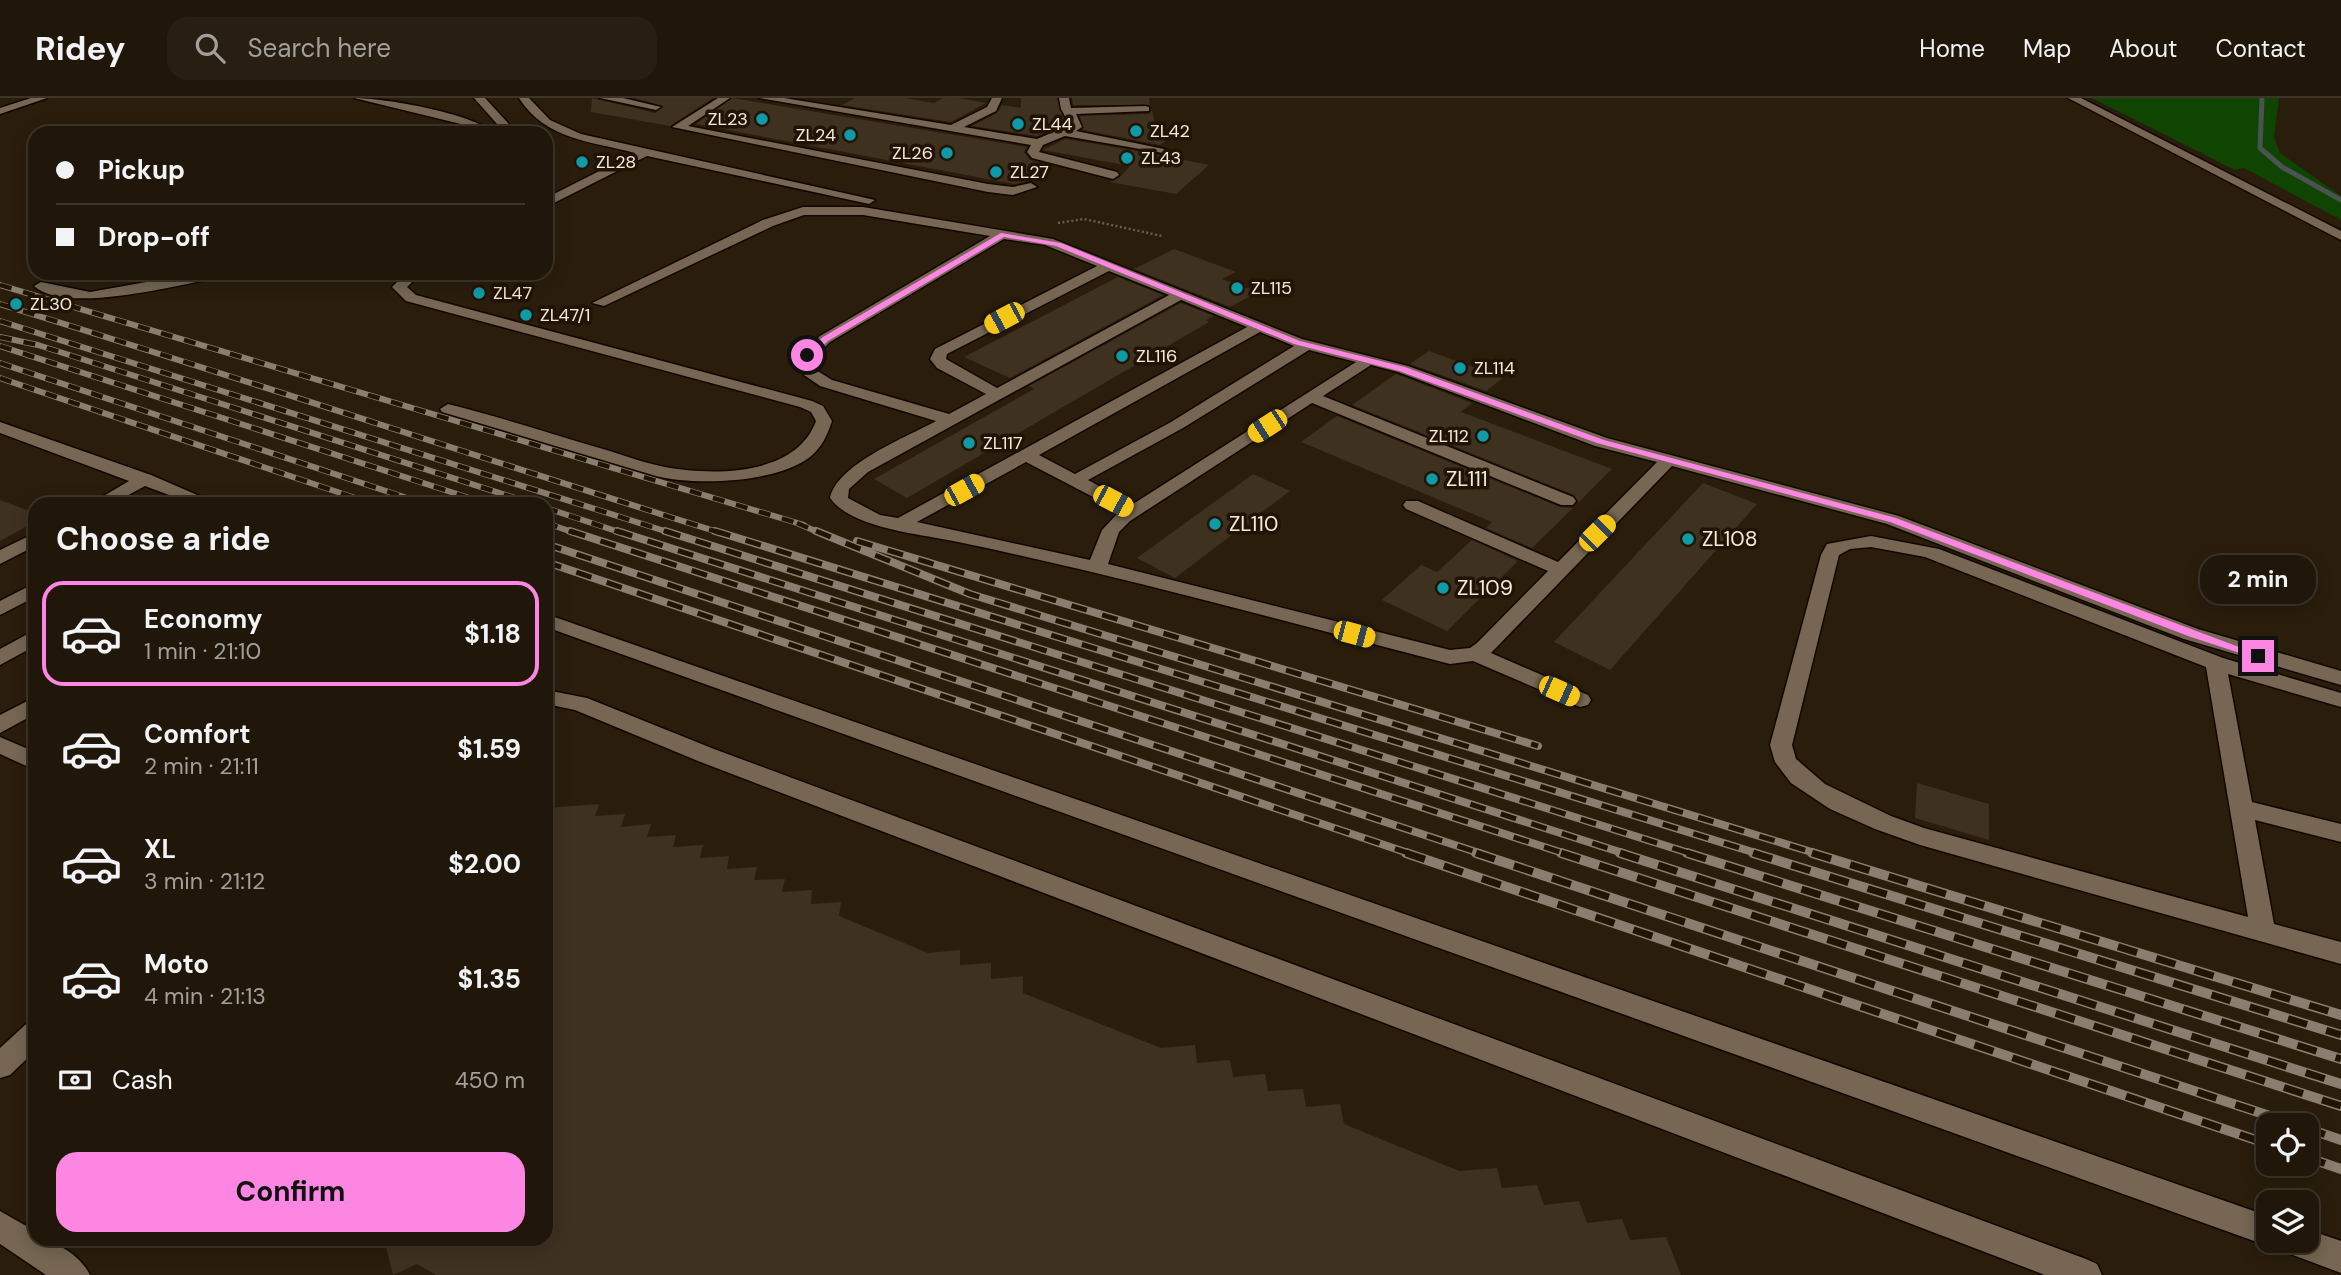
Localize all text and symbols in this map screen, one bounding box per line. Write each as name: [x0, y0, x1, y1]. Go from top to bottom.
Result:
search box: [167, 17, 657, 80]
text: Ridey: [35, 27, 125, 70]
icon: search: [191, 29, 229, 67]
text: Search here: [247, 31, 391, 65]
text: Home: [1919, 33, 1985, 64]
text: Map: [2023, 33, 2071, 64]
text: About: [2109, 33, 2178, 64]
text: Contact: [2216, 33, 2306, 64]
place label: ZL23: [708, 107, 748, 131]
marker: ZL23: [754, 111, 770, 127]
place label: ZL44: [1032, 112, 1073, 136]
marker: ZL44: [1010, 116, 1026, 132]
place label: ZL42: [1150, 119, 1190, 143]
place label: ZL24: [796, 123, 836, 147]
marker: ZL42: [1128, 123, 1144, 139]
marker: ZL24: [842, 127, 858, 143]
place label: ZL26: [892, 141, 933, 165]
marker: ZL26: [939, 145, 955, 161]
place label: ZL43: [1141, 146, 1181, 170]
place label: ZL28: [596, 150, 636, 174]
marker: ZL43: [1119, 150, 1135, 166]
text: Pickup: [98, 153, 185, 187]
marker: ZL28: [574, 154, 590, 170]
place label: ZL27: [1010, 160, 1049, 184]
marker: ZL27: [988, 164, 1004, 180]
text: Drop-off: [98, 220, 210, 254]
place label: ZL115: [1251, 276, 1292, 300]
marker: ZL115: [1229, 280, 1245, 296]
place label: ZL47: [493, 281, 532, 305]
marker: ZL47: [471, 285, 487, 301]
place label: ZL30: [30, 292, 72, 316]
marker: ZL30: [8, 296, 24, 312]
car: [981, 299, 1028, 337]
place label: ZL47/1: [540, 303, 590, 327]
marker: ZL47/1: [518, 307, 534, 323]
route start: [791, 339, 823, 371]
place label: ZL116: [1136, 344, 1177, 368]
marker: ZL116: [1114, 348, 1130, 364]
place label: ZL114: [1474, 356, 1515, 380]
marker: ZL114: [1452, 360, 1468, 376]
car: [1244, 406, 1291, 446]
place label: ZL112: [1429, 424, 1469, 448]
marker: ZL112: [1475, 428, 1491, 444]
place label: ZL117: [983, 431, 1023, 455]
marker: ZL117: [961, 435, 977, 451]
place label: ZL111: [1446, 465, 1487, 493]
car: [941, 471, 988, 509]
marker: ZL111: [1424, 471, 1440, 487]
car: [1090, 482, 1137, 520]
place label: ZL110: [1229, 510, 1278, 538]
car: [1575, 511, 1620, 555]
marker: ZL110: [1207, 516, 1223, 532]
text: Choose a ride: [56, 518, 271, 560]
place label: ZL108: [1702, 525, 1757, 553]
marker: ZL108: [1680, 531, 1696, 547]
callout: 2 min: [2200, 554, 2316, 603]
text: 2 min: [2228, 564, 2288, 594]
place label: ZL109: [1457, 574, 1513, 602]
marker: ZL109: [1435, 580, 1451, 596]
icon: car: [60, 602, 123, 665]
text: Economy: [144, 602, 262, 636]
text: $1.18: [464, 617, 521, 651]
car: [1331, 618, 1378, 650]
text: 1 min · 21:10: [144, 636, 261, 666]
route end: [2242, 640, 2274, 672]
car: [1536, 673, 1583, 709]
icon: car: [60, 717, 123, 780]
text: Comfort: [144, 717, 250, 751]
text: $1.59: [457, 732, 521, 766]
text: 2 min · 21:11: [144, 751, 259, 781]
icon: car: [60, 832, 123, 895]
text: XL: [144, 832, 176, 866]
text: $2.00: [448, 847, 521, 881]
text: 3 min · 21:12: [144, 866, 265, 896]
icon: car: [60, 947, 123, 1010]
text: Moto: [144, 947, 209, 981]
text: $1.35: [457, 962, 521, 996]
text: 4 min · 21:13: [144, 981, 266, 1011]
icon: cash: [56, 1061, 94, 1099]
text: Cash: [112, 1063, 173, 1097]
text: 450 m: [455, 1065, 525, 1095]
map controls: [2256, 1113, 2319, 1253]
button: locate: [2256, 1113, 2319, 1176]
button: Confirm: [56, 1152, 525, 1232]
button: layers: [2256, 1190, 2319, 1253]

